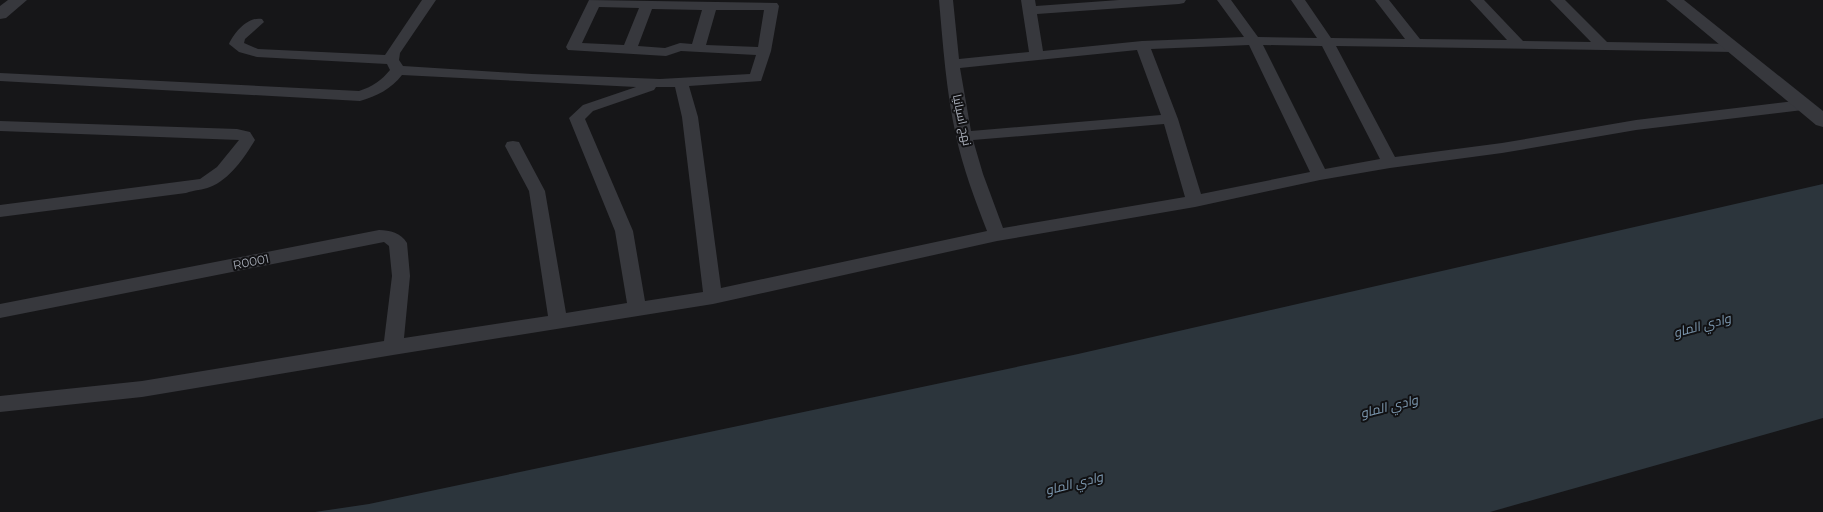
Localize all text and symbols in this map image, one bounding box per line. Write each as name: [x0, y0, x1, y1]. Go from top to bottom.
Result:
street label: نهج اسبانيا: [949, 93, 975, 147]
street label: R0001: [231, 251, 270, 272]
water label: وادي الماو: [1672, 309, 1734, 343]
water label: وادي الماو: [1359, 391, 1421, 424]
water label: وادي الماو: [1044, 468, 1106, 501]

